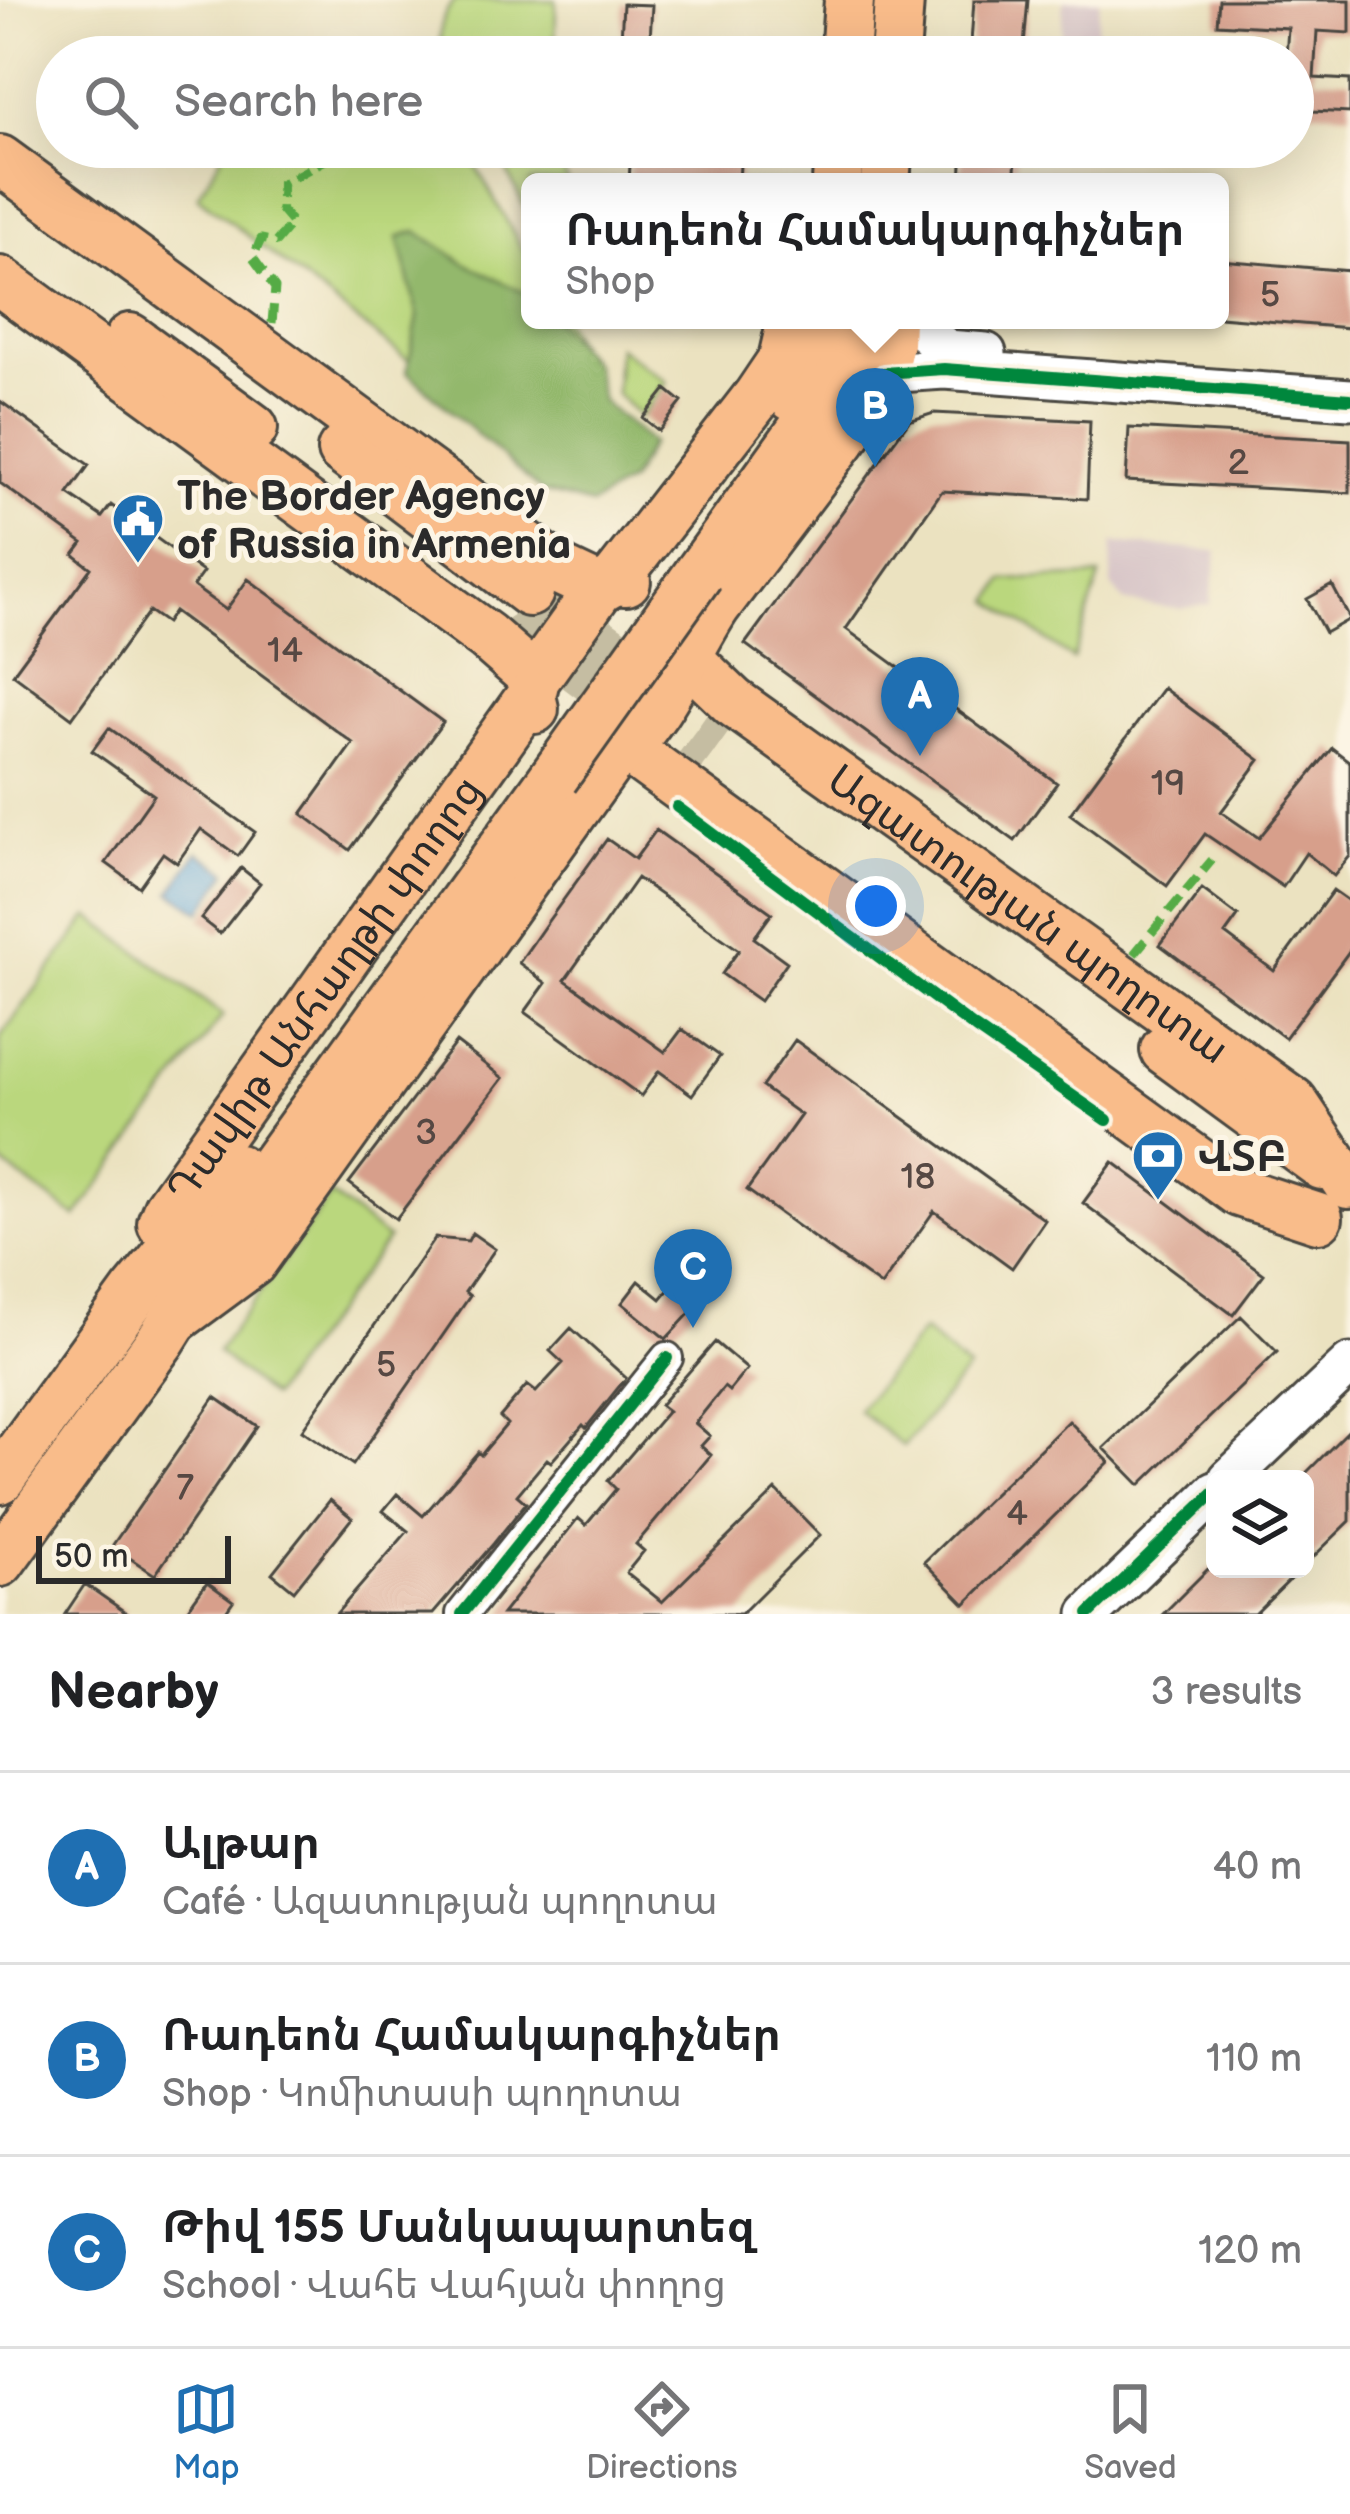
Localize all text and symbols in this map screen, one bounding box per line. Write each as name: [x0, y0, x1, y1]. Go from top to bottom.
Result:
search box: [36, 36, 1314, 168]
icon: search: [78, 69, 144, 135]
text: Search here: [174, 75, 423, 130]
popup: [521, 173, 1229, 329]
text: Ռադեոն Համակարգիչներ: [565, 204, 1185, 259]
text: Shop: [565, 259, 655, 306]
house number: 5: [1260, 274, 1280, 317]
pin: B: [836, 368, 914, 467]
house number: 2: [1227, 442, 1249, 485]
place label: The Border Agency of Russia in Armenia: [177, 472, 571, 571]
public building icon: The Border Agency of Russia in Armenia: [110, 491, 166, 565]
house number: 14: [267, 630, 303, 673]
pin: A: [881, 657, 959, 756]
street label: Ազատության պողոտա: [817, 755, 1238, 1076]
house number: 19: [1151, 763, 1185, 806]
street label: Դավիթ Անհաղթի փողոց: [157, 767, 494, 1213]
your location: [846, 876, 906, 936]
house number: 3: [415, 1112, 437, 1155]
bank icon: ՎՏԲ: [1130, 1128, 1186, 1202]
place label: ՎՏԲ: [1197, 1133, 1286, 1184]
house number: 18: [901, 1156, 935, 1199]
pin: C: [654, 1229, 732, 1328]
house number: 5: [376, 1344, 396, 1387]
house number: 7: [176, 1467, 194, 1510]
map controls: [1206, 1470, 1314, 1578]
button: layers: [1206, 1470, 1314, 1578]
house number: 4: [1006, 1493, 1028, 1536]
scale bar: [36, 1530, 231, 1583]
text: 50 m: [54, 1537, 129, 1577]
text: Nearby: [48, 1662, 219, 1723]
text: 3 results: [1150, 1669, 1302, 1716]
text: Ալթար: [162, 1817, 320, 1872]
text: A: [75, 1844, 99, 1891]
text: 40 m: [1212, 1844, 1302, 1891]
text: Café · Ազատության պողոտա: [162, 1879, 718, 1926]
text: Ռադեոն Համակարգիչներ: [162, 2009, 781, 2064]
text: B: [73, 2036, 101, 2083]
text: 110 m: [1206, 2036, 1302, 2083]
text: Shop · Կոմիտասի պողոտա: [162, 2071, 682, 2118]
text: Թիվ 155 Մանկապարտեզ: [162, 2201, 756, 2256]
text: C: [73, 2228, 101, 2275]
text: 120 m: [1198, 2228, 1302, 2275]
text: School · Վահե Վահյան փողոց: [162, 2263, 726, 2310]
tab: Map: [173, 2376, 240, 2488]
tab: Directions: [586, 2376, 738, 2488]
tab: Saved: [1084, 2376, 1177, 2488]

